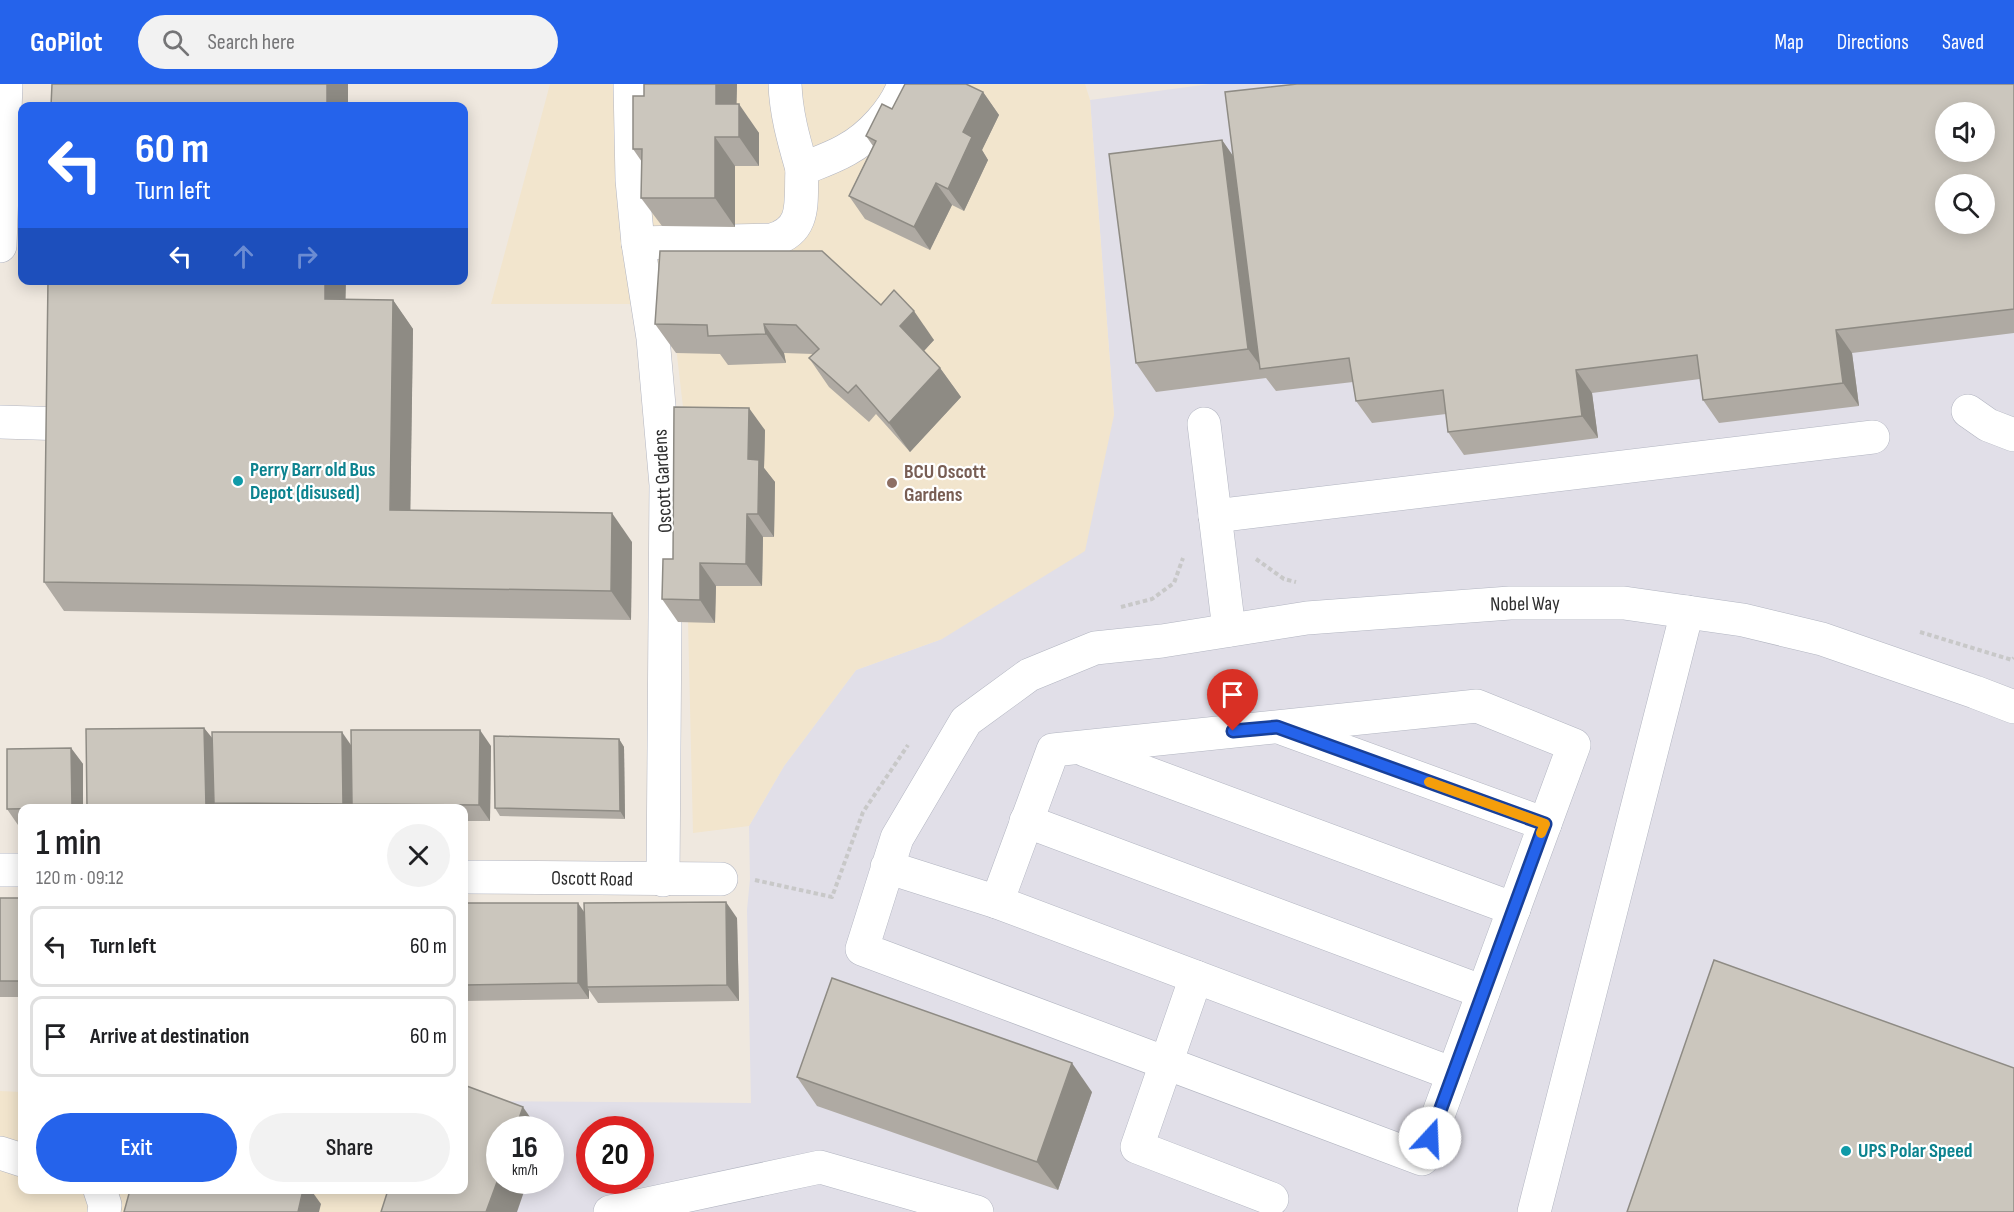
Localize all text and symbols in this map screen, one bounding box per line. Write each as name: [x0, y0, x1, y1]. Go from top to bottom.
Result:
search box: [138, 15, 558, 69]
text: GoPilot: [30, 26, 102, 59]
icon: search: [159, 26, 192, 59]
text: Search here: [207, 29, 295, 56]
text: Map: [1774, 30, 1804, 55]
text: Directions: [1837, 30, 1909, 55]
text: Saved: [1942, 30, 1984, 55]
map controls: [1935, 102, 1995, 234]
button: sound: [1935, 102, 1995, 162]
text: 60 m: [135, 124, 209, 175]
icon: left: [36, 126, 114, 204]
button: search: [1935, 174, 1995, 234]
text: Turn left: [135, 175, 211, 207]
icon: left: [164, 240, 197, 273]
icon: ahead: [227, 240, 260, 273]
icon: right: [290, 240, 323, 273]
street label: Oscott Gardens: [648, 429, 678, 533]
place label: Perry Barr old Bus Depot (disused): [250, 458, 376, 505]
place label: BCU Oscott Gardens: [904, 460, 986, 507]
marker: Perry Barr old Bus Depot (disused): [231, 474, 245, 488]
marker: BCU Oscott Gardens: [885, 476, 899, 490]
street label: Nobel Way: [1490, 591, 1560, 617]
pin: [1207, 669, 1258, 731]
icon: arrive: [1216, 678, 1249, 711]
text: 1 min: [36, 822, 101, 865]
button: close: [387, 824, 450, 887]
text: 120 m · 09:12: [36, 866, 124, 890]
street label: Oscott Road: [551, 866, 633, 892]
icon: left: [39, 930, 72, 963]
text: Turn left: [90, 933, 156, 960]
text: 60 m: [410, 933, 447, 960]
icon: arrive: [39, 1020, 72, 1053]
text: Arrive at destination: [90, 1023, 249, 1050]
text: 60 m: [410, 1023, 447, 1050]
position arrow: [1398, 1106, 1462, 1170]
button: Exit: [36, 1113, 237, 1182]
button: Share: [249, 1113, 450, 1182]
speed limit sign: 20: [576, 1116, 654, 1194]
text: 16: [512, 1130, 538, 1166]
place label: UPS Polar Speed: [1858, 1139, 1973, 1163]
marker: UPS Polar Speed: [1839, 1144, 1853, 1158]
text: km/h: [512, 1161, 538, 1180]

